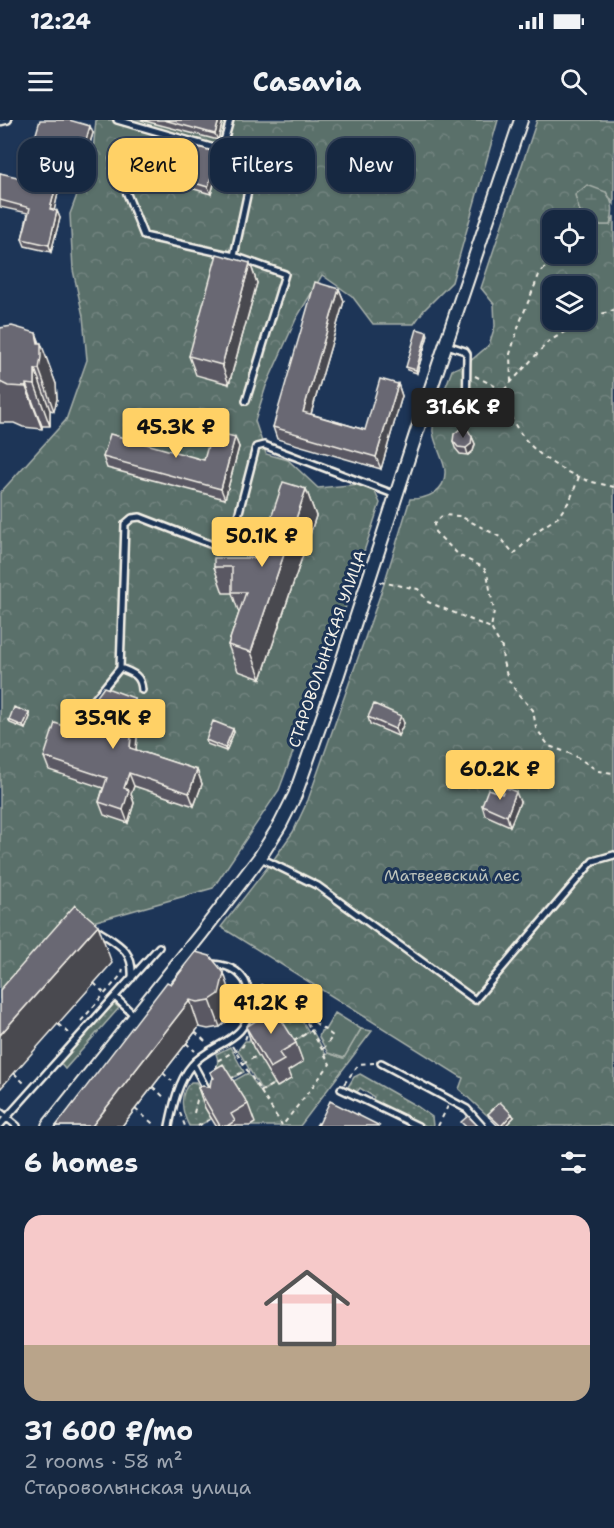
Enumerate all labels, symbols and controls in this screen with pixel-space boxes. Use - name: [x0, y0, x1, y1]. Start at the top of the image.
- text: 12:24: [30, 7, 91, 36]
- text: Casavia: [252, 63, 362, 100]
- icon: menu: [24, 65, 57, 98]
- icon: search: [557, 65, 590, 98]
- chip: Buy: [18, 138, 96, 192]
- chip: Rent: [108, 138, 198, 192]
- chip: Filters: [210, 138, 315, 192]
- chip: New: [327, 138, 414, 192]
- map controls: [542, 210, 596, 330]
- button: locate: [542, 210, 596, 264]
- button: layers: [542, 276, 596, 330]
- pin: 31.6K ₽: [408, 388, 518, 439]
- text: 31.6K ₽: [425, 394, 501, 420]
- pin: 45.3K ₽: [121, 408, 231, 459]
- text: 45.3K ₽: [136, 414, 216, 440]
- pin: 50.1K ₽: [207, 517, 317, 568]
- text: 50.1K ₽: [226, 523, 298, 549]
- street label: СТАРОВОЛЫНСКАЯ УЛИЦА: [283, 548, 371, 750]
- pin: 35.9K ₽: [58, 699, 168, 750]
- text: 35.9K ₽: [74, 705, 152, 731]
- pin: 60.2K ₽: [445, 750, 555, 801]
- text: 60.2K ₽: [460, 756, 540, 782]
- park label: Матвеевский лес: [384, 865, 520, 886]
- pin: 41.2K ₽: [216, 984, 326, 1035]
- text: 41.2K ₽: [234, 990, 308, 1016]
- text: 6 homes: [24, 1145, 138, 1180]
- icon: filters: [557, 1146, 590, 1179]
- icon: home: [253, 1254, 361, 1362]
- text: 31 600 ₽/mo: [24, 1413, 193, 1448]
- text: 2 rooms · 58 m²: [24, 1448, 183, 1474]
- text: Староволынская улица: [24, 1474, 251, 1500]

